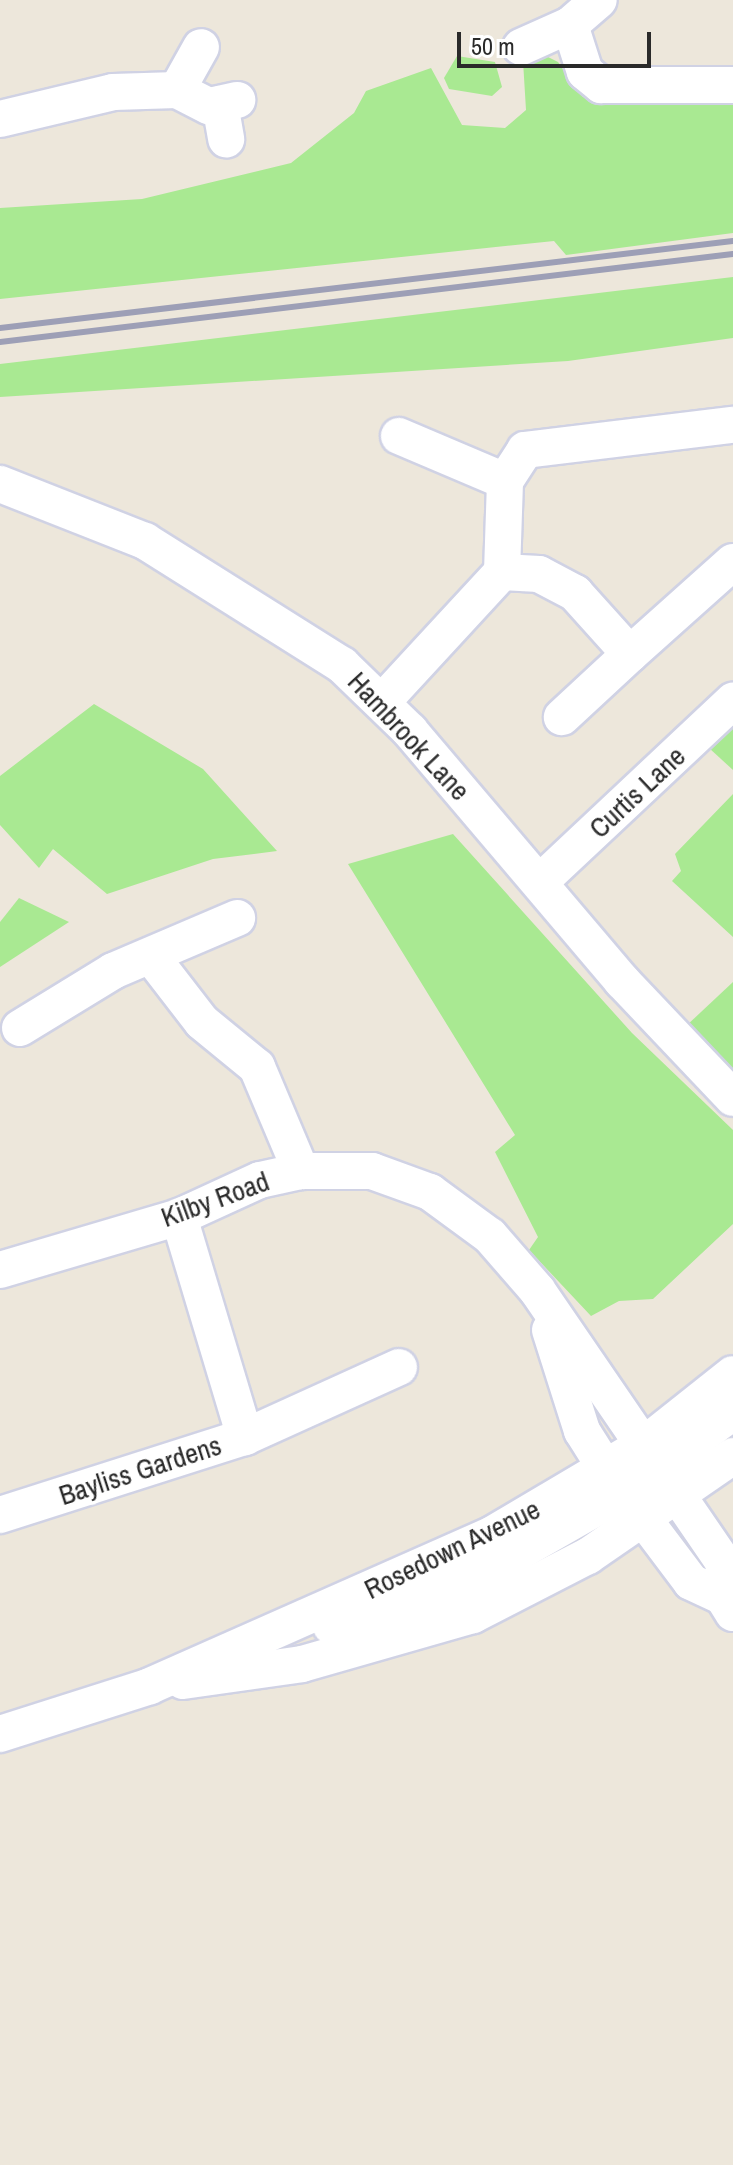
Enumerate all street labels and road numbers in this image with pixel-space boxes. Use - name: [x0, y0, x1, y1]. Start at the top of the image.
- street label: Hambrook Lane: [341, 665, 477, 807]
- street label: Curtis Lane: [582, 739, 692, 845]
- street label: Kilby Road: [156, 1164, 274, 1234]
- street label: Bayliss Gardens: [55, 1428, 225, 1512]
- street label: Rosedown Avenue: [358, 1492, 546, 1606]

